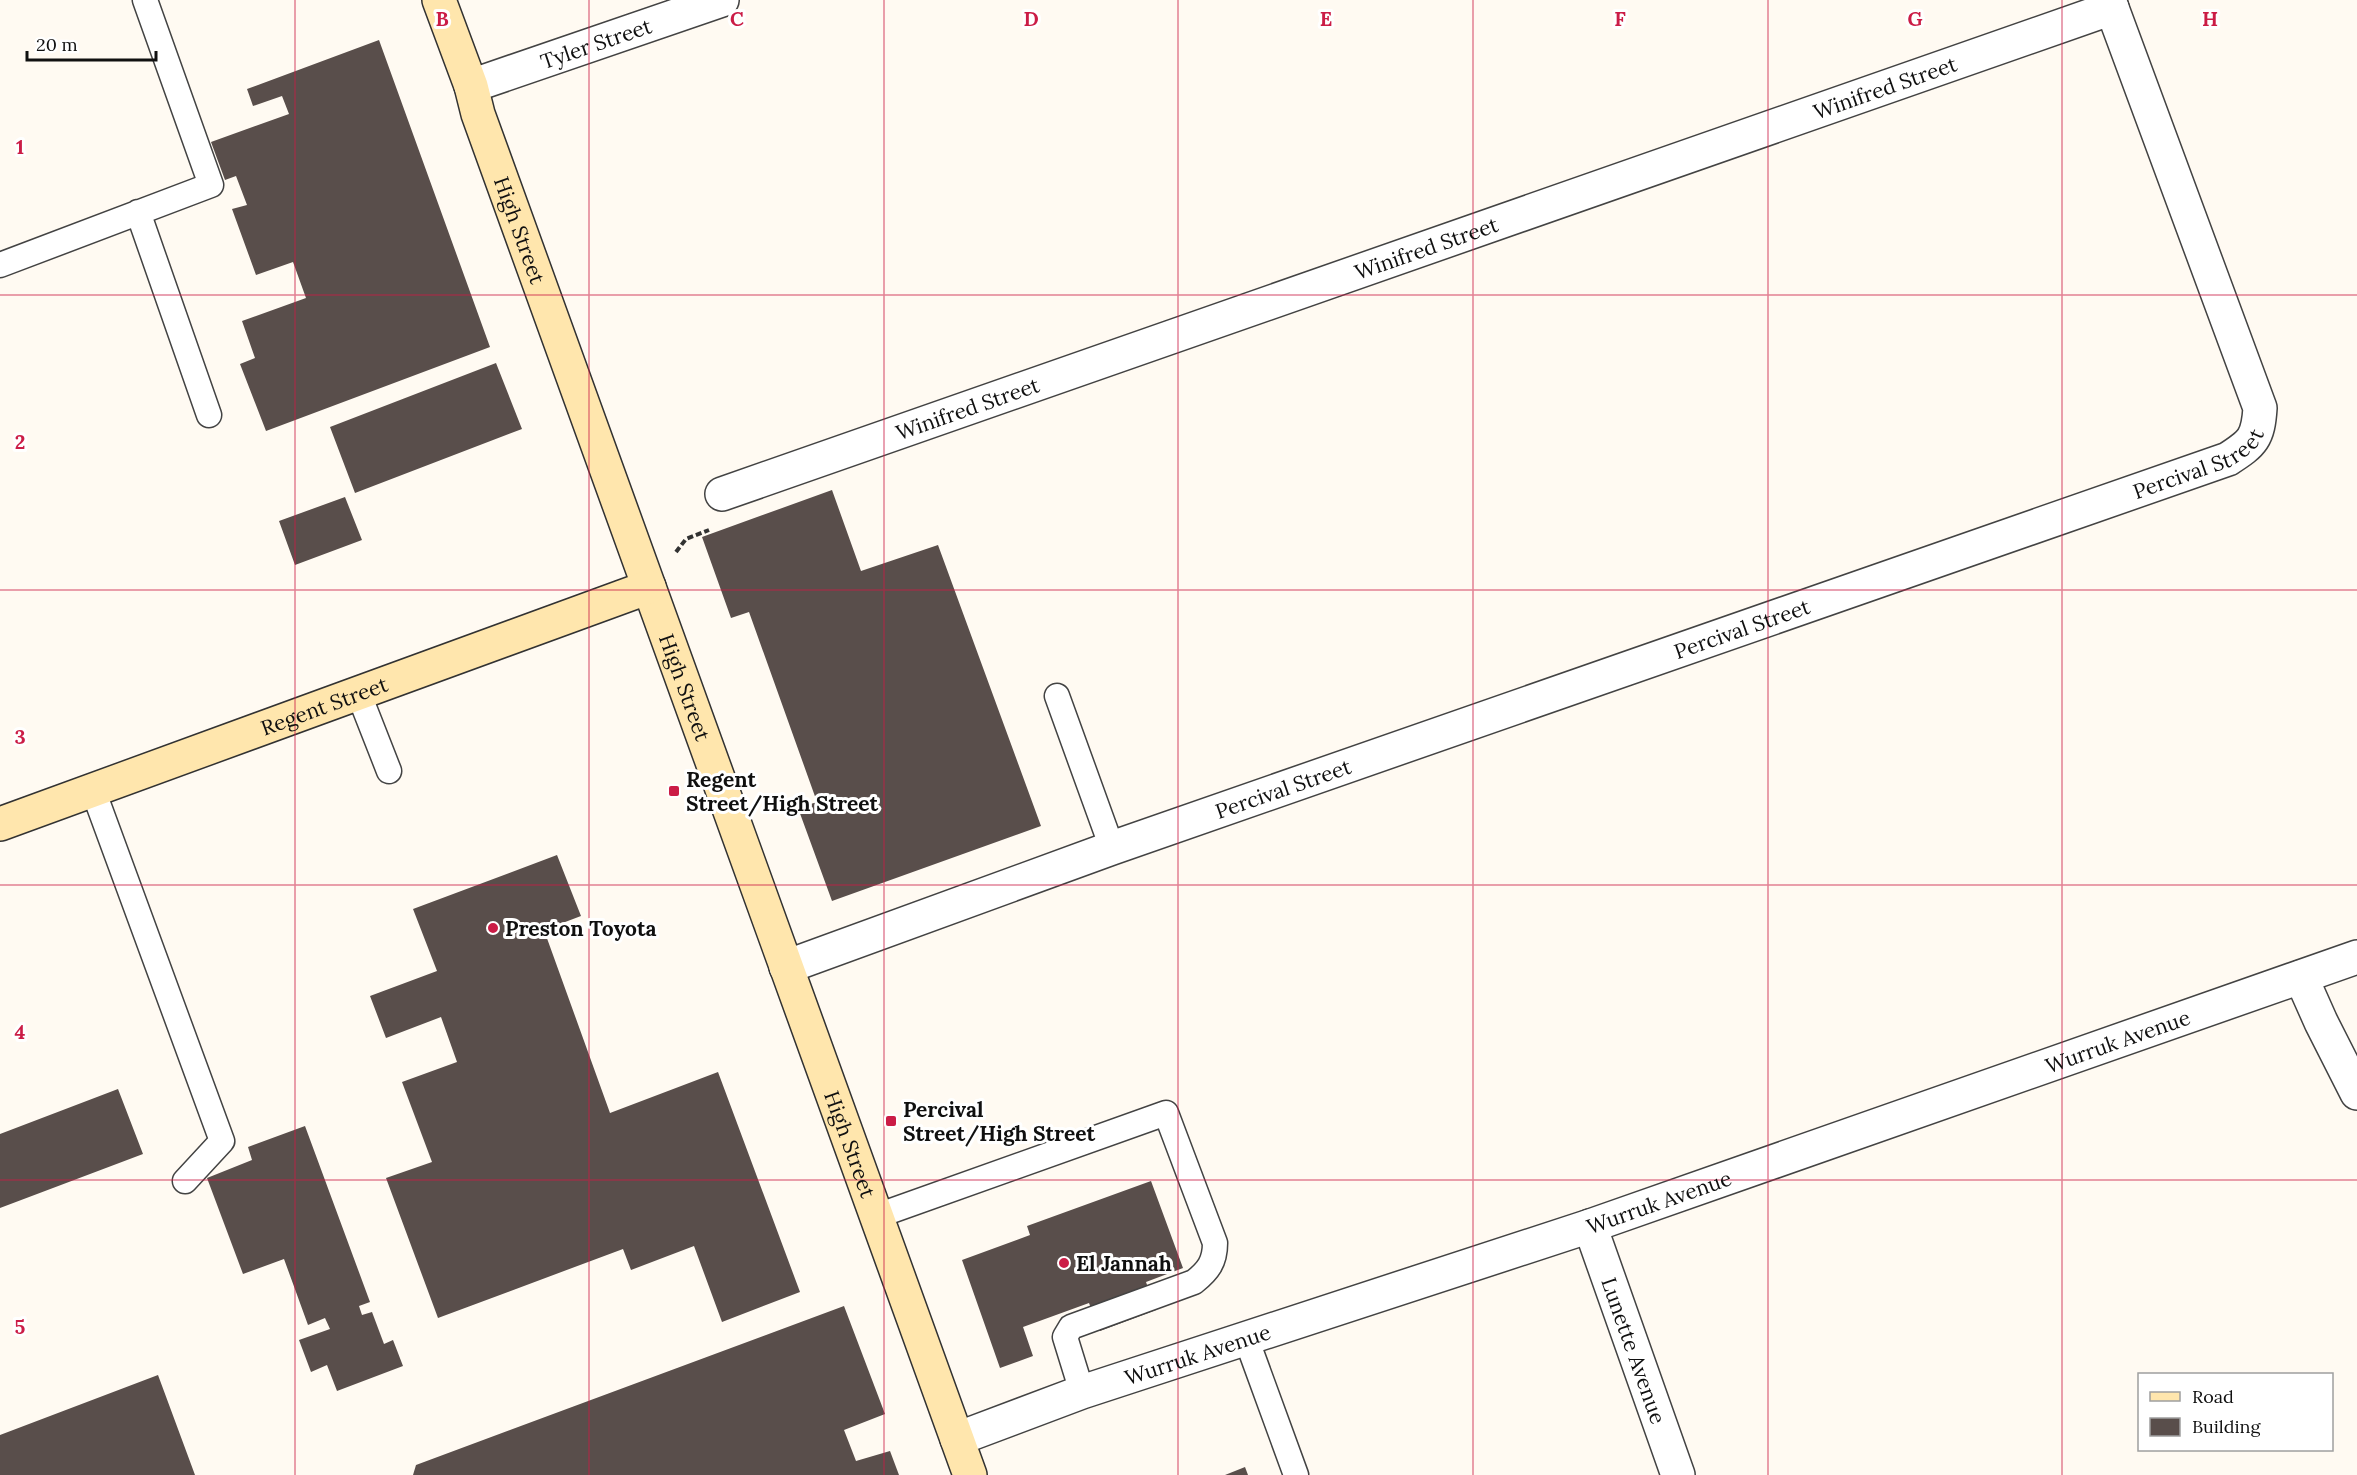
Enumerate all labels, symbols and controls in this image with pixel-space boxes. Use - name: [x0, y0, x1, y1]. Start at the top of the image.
- text: B: [435, 6, 449, 31]
- text: C: [730, 6, 744, 31]
- text: D: [1023, 6, 1039, 31]
- text: E: [1320, 6, 1332, 31]
- text: F: [1614, 6, 1626, 31]
- text: G: [1907, 6, 1923, 31]
- text: H: [2202, 6, 2218, 31]
- street label: Tyler Street: [537, 11, 656, 75]
- scale bar: [27, 24, 156, 62]
- text: 20 m: [36, 33, 78, 56]
- street label: Winifred Street: [1810, 50, 1961, 125]
- text: 1: [16, 134, 24, 159]
- street label: High Street: [488, 173, 552, 288]
- street label: Winifred Street: [1351, 210, 1502, 285]
- street label: Winifred Street: [892, 370, 1044, 446]
- street label: Percival Street: [2129, 424, 2270, 505]
- text: 2: [15, 429, 25, 454]
- street label: Percival Street: [1670, 592, 1814, 665]
- street label: High Street: [653, 630, 717, 745]
- street label: Regent Street: [257, 670, 392, 741]
- text: 3: [14, 724, 26, 749]
- street label: Percival Street: [1211, 752, 1355, 825]
- place label: Regent Street/High Street: [686, 766, 879, 817]
- marker: Regent Street/High Street: [667, 784, 681, 798]
- place label: Preston Toyota: [505, 915, 657, 942]
- marker: Preston Toyota: [486, 921, 500, 935]
- street label: Wurruk Avenue: [2042, 1003, 2194, 1079]
- text: 4: [15, 1019, 26, 1044]
- street label: High Street: [819, 1087, 882, 1202]
- place label: Percival Street/High Street: [903, 1096, 1096, 1147]
- marker: Percival Street/High Street: [884, 1114, 898, 1128]
- street label: Wurruk Avenue: [1583, 1164, 1735, 1240]
- place label: El Jannah: [1076, 1250, 1172, 1277]
- marker: El Jannah: [1057, 1256, 1071, 1270]
- street label: Lunette Avenue: [1596, 1274, 1672, 1427]
- text: 5: [15, 1314, 26, 1339]
- street label: Wurruk Avenue: [1121, 1318, 1274, 1391]
- legend: [2138, 1373, 2333, 1451]
- text: Road: [2192, 1385, 2234, 1408]
- text: Building: [2192, 1415, 2262, 1438]

